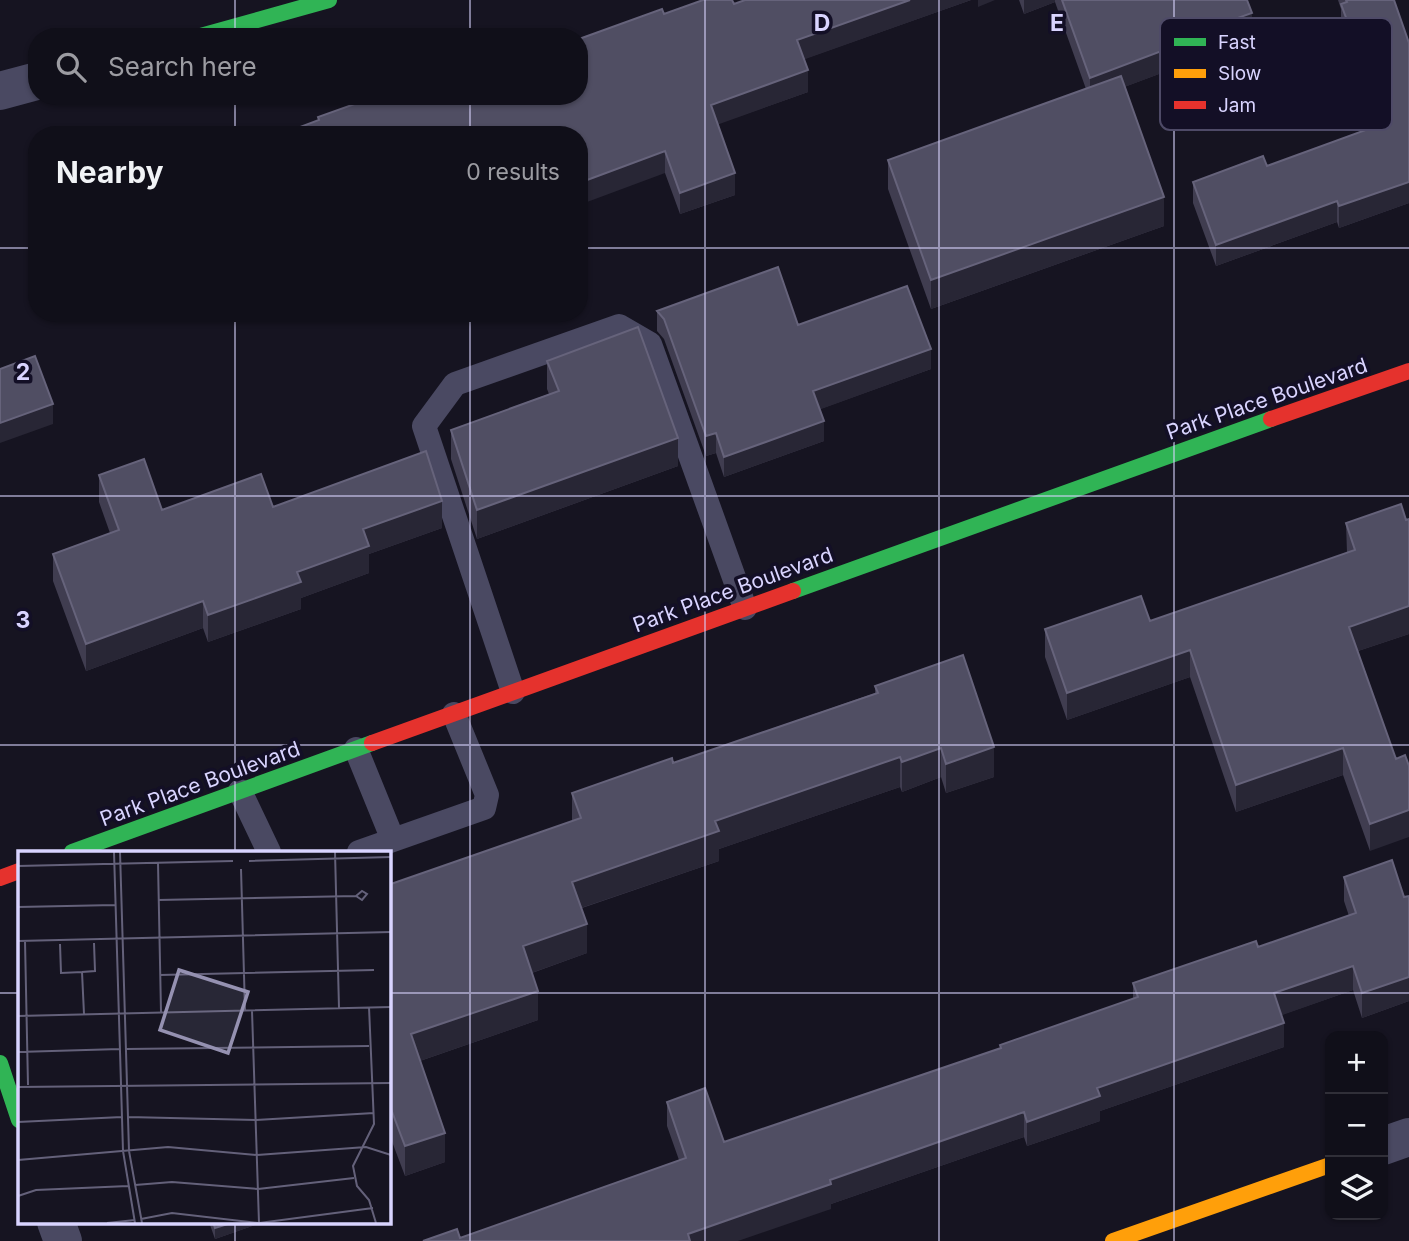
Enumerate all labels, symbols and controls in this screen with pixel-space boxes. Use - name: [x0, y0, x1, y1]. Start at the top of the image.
- text: D: [814, 9, 830, 37]
- text: E: [1050, 9, 1064, 37]
- legend: [1160, 18, 1392, 130]
- search box: [28, 28, 588, 105]
- text: Fast: [1218, 31, 1256, 54]
- icon: search: [52, 48, 90, 86]
- text: Search here: [108, 51, 257, 82]
- text: Slow: [1218, 62, 1261, 85]
- text: Jam: [1218, 94, 1256, 117]
- text: Nearby: [56, 154, 164, 190]
- text: 0 results: [466, 158, 560, 186]
- street label: Park Place Boulevard: [1163, 352, 1371, 445]
- text: 2: [16, 358, 30, 386]
- street label: Park Place Boulevard: [629, 542, 836, 637]
- text: 3: [16, 606, 30, 634]
- street label: Park Place Boulevard: [96, 736, 303, 831]
- inset map: [18, 851, 390, 1224]
- map controls: [1325, 1031, 1388, 1220]
- button: +: [1325, 1031, 1388, 1094]
- button: −: [1325, 1094, 1388, 1157]
- button: layers: [1325, 1157, 1388, 1220]

